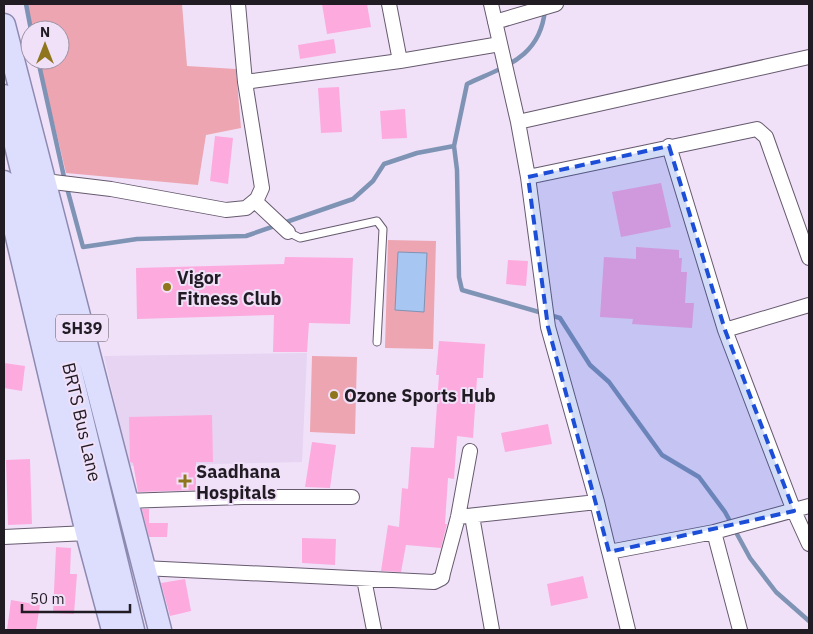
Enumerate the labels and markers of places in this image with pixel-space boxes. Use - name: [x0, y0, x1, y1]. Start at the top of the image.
- place label: Vigor Fitness Club: [177, 266, 282, 310]
- marker: Vigor Fitness Club: [161, 281, 173, 293]
- place label: Ozone Sports Hub: [344, 384, 496, 407]
- marker: Ozone Sports Hub: [328, 389, 340, 401]
- place label: Saadhana Hospitals: [196, 460, 281, 504]
- marker: Saadhana Hospitals: [178, 474, 192, 488]

